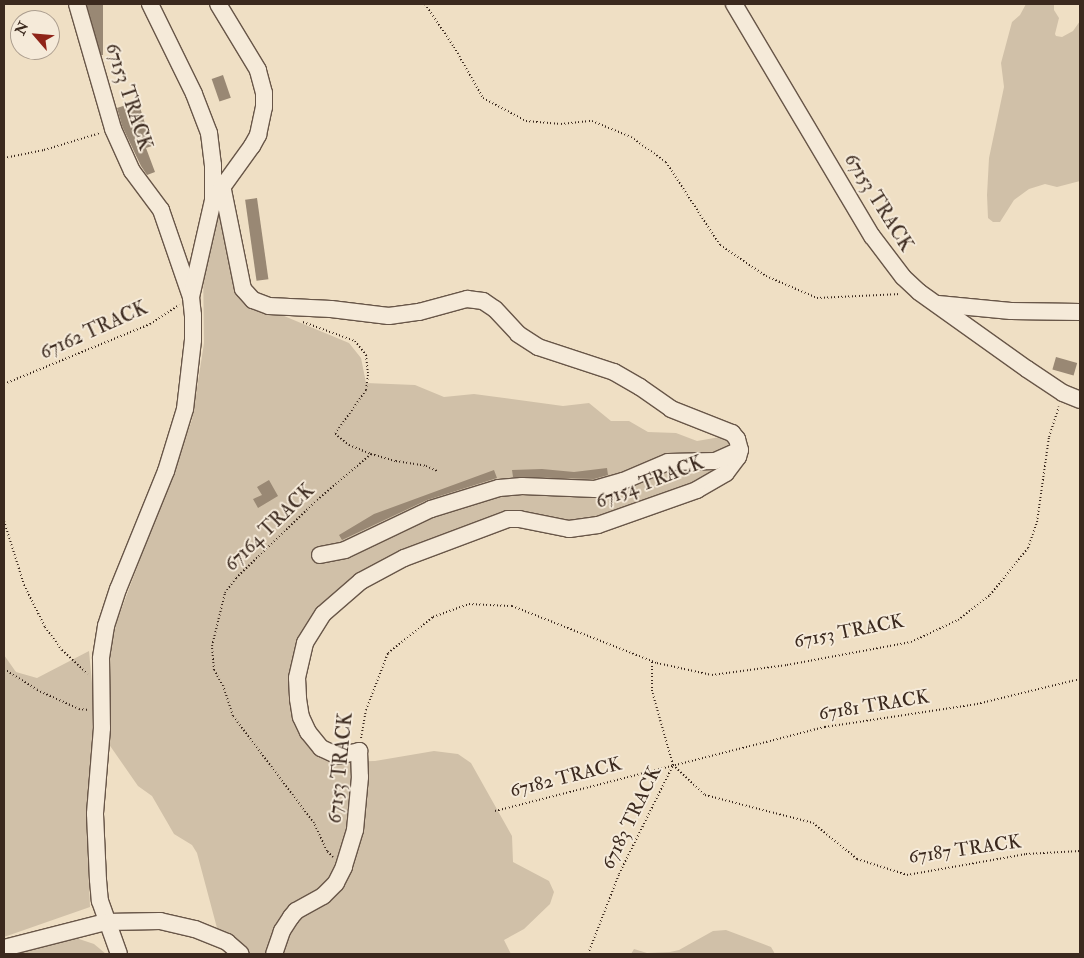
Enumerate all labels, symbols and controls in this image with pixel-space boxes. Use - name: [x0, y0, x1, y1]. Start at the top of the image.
- north arrow: [10, 10, 60, 60]
- text: N: [12, 19, 32, 38]
- street label: 67153 TRACK: [100, 41, 156, 153]
- street label: 67153 TRACK: [839, 150, 917, 256]
- street label: 67162 TRACK: [37, 297, 151, 365]
- street label: 67154 TRACK: [593, 452, 707, 514]
- street label: 67164 TRACK: [221, 480, 319, 576]
- street label: 67153 TRACK: [792, 610, 906, 654]
- street label: 67181 TRACK: [817, 686, 931, 726]
- street label: 67153 TRACK: [324, 711, 358, 825]
- street label: 67182 TRACK: [508, 753, 624, 803]
- street label: 67183 TRACK: [597, 763, 667, 873]
- street label: 67187 TRACK: [907, 831, 1023, 869]

